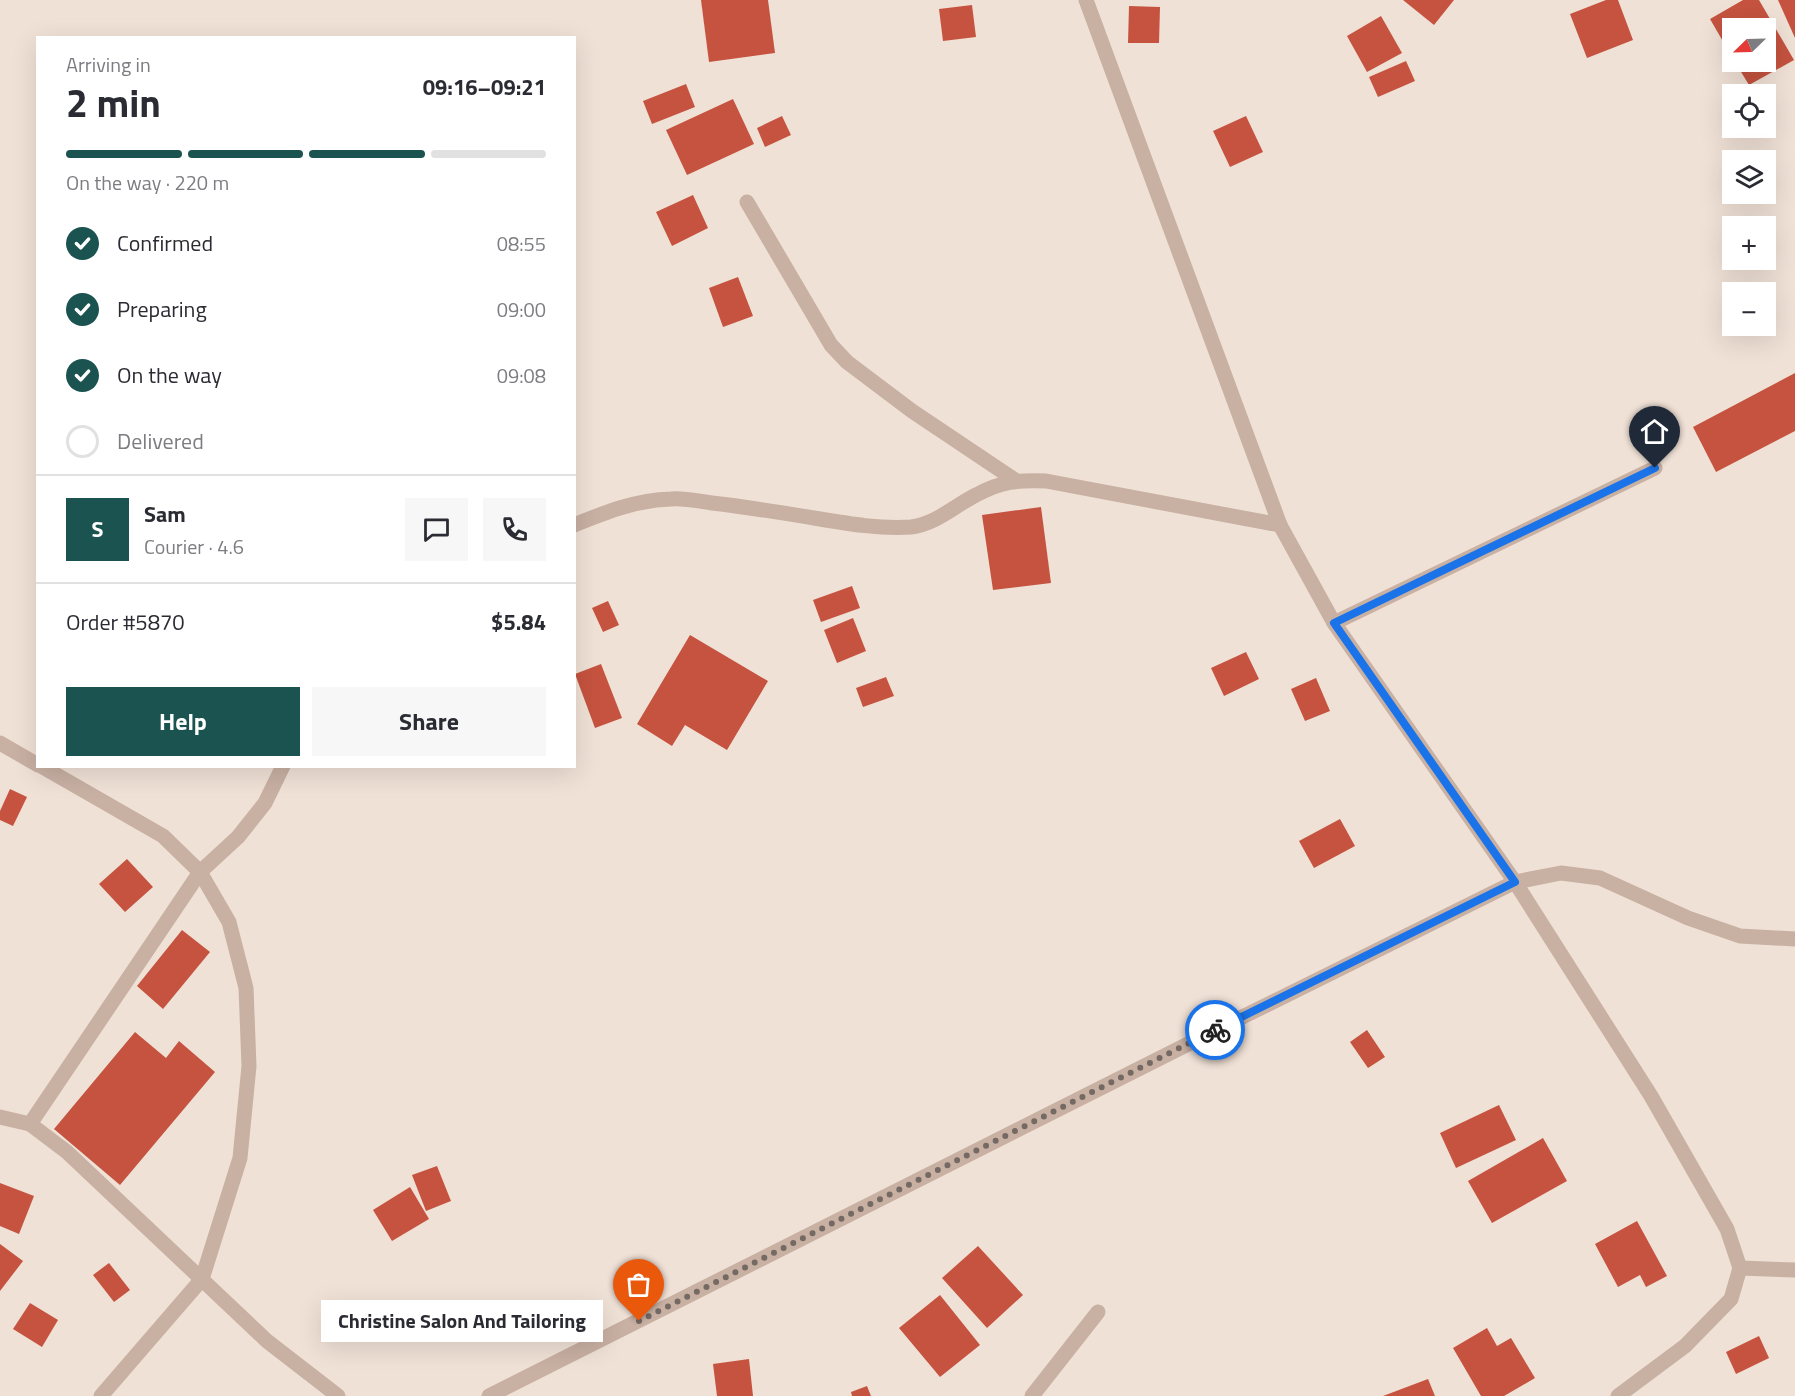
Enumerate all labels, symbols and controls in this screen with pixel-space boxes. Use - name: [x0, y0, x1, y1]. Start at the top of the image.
- north arrow: [1722, 18, 1776, 72]
- map controls: [1722, 18, 1776, 336]
- text: Arriving in: [66, 49, 151, 80]
- text: 09:16–09:21: [423, 70, 546, 104]
- text: 2 min: [66, 73, 161, 132]
- button: locate: [1722, 84, 1776, 138]
- button: layers: [1722, 150, 1776, 204]
- text: On the way · 220 m: [66, 167, 229, 198]
- button: +: [1722, 216, 1776, 270]
- text: Confirmed: [117, 226, 213, 260]
- icon: check: [66, 227, 99, 260]
- text: 08:55: [497, 228, 546, 259]
- button: −: [1722, 282, 1776, 336]
- text: Preparing: [117, 292, 207, 326]
- icon: check: [66, 293, 99, 326]
- text: 09:00: [497, 294, 546, 325]
- text: On the way: [117, 358, 222, 392]
- icon: check: [66, 359, 99, 392]
- text: 09:08: [497, 360, 546, 391]
- pin: [1629, 406, 1680, 468]
- icon: home: [1638, 415, 1671, 448]
- text: Delivered: [117, 424, 204, 458]
- text: Sam: [144, 497, 186, 531]
- button: chat: [405, 498, 468, 561]
- button: phone: [483, 498, 546, 561]
- text: S: [92, 512, 103, 546]
- text: Courier · 4.6: [144, 531, 244, 562]
- text: Order #5870: [66, 605, 185, 639]
- text: $5.84: [491, 605, 546, 639]
- button: Help: [66, 687, 300, 756]
- button: Share: [312, 687, 546, 756]
- courier: [1185, 1000, 1245, 1060]
- icon: bike: [1199, 1014, 1232, 1047]
- pin: [613, 1259, 664, 1321]
- icon: bag: [622, 1268, 655, 1301]
- callout: Christine Salon And Tailoring: [321, 1300, 603, 1342]
- text: Christine Salon And Tailoring: [338, 1305, 586, 1336]

